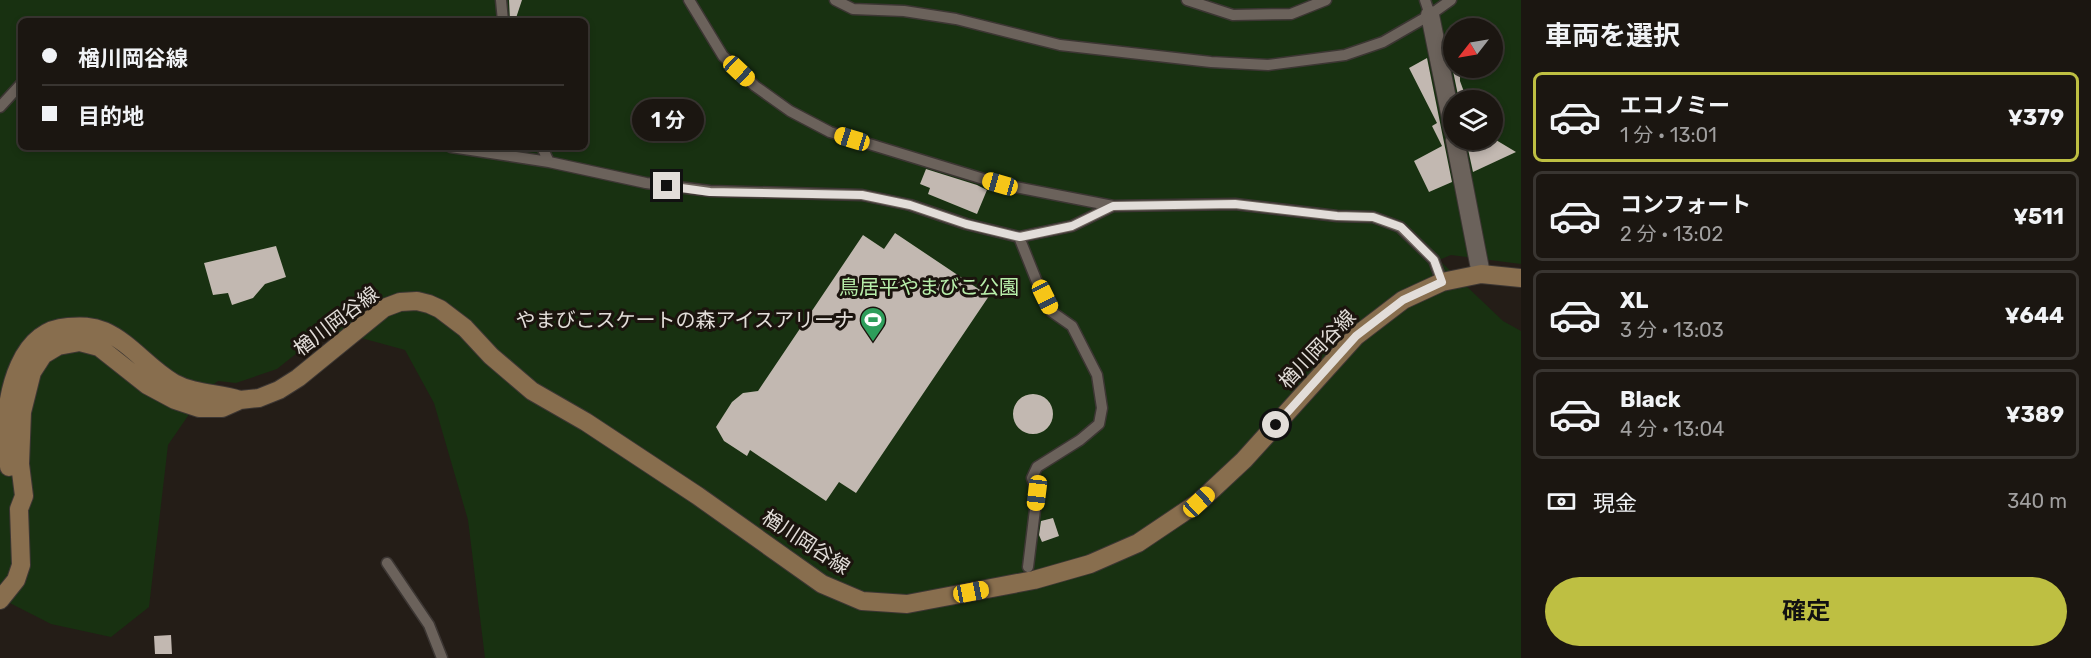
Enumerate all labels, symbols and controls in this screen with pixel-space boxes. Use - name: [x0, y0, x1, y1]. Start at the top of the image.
- north arrow: [1443, 18, 1503, 78]
- map controls: [1443, 18, 1503, 150]
- text: 車両を選択: [1545, 20, 1680, 52]
- text: 楢川岡谷線: [78, 45, 188, 72]
- car: [720, 52, 758, 90]
- button: layers: [1443, 90, 1503, 150]
- icon: car: [1548, 90, 1602, 144]
- text: エコノミー: [1620, 92, 1730, 119]
- callout: 1 分: [631, 99, 703, 141]
- text: 目的地: [78, 103, 144, 130]
- text: ¥379: [2008, 104, 2064, 131]
- text: 1 分: [651, 108, 685, 132]
- text: 1 分 · 13:01: [1620, 123, 1717, 147]
- car: [832, 125, 872, 153]
- car: [980, 170, 1020, 198]
- route end: [653, 172, 680, 199]
- icon: car: [1548, 189, 1602, 243]
- text: コンフォート: [1620, 191, 1751, 218]
- text: ¥511: [2013, 203, 2064, 230]
- text: 2 分 · 13:02: [1620, 222, 1723, 246]
- park label: 鳥居平やまびこ公園: [839, 275, 1019, 299]
- car: [1029, 277, 1061, 317]
- street label: 楢川岡谷線: [289, 281, 383, 361]
- text: XL: [1620, 287, 1648, 314]
- icon: car: [1548, 288, 1602, 342]
- text: ¥644: [2004, 302, 2064, 329]
- sports icon: やまびこスケートの森アイスアリーナ: [858, 305, 888, 343]
- street label: 楢川岡谷線: [1274, 305, 1360, 393]
- place label: やまびこスケートの森アイスアリーナ: [516, 308, 854, 332]
- text: 3 分 · 13:03: [1620, 318, 1724, 342]
- text: Black: [1620, 386, 1681, 413]
- icon: car: [1548, 387, 1602, 441]
- text: ¥389: [2005, 401, 2064, 428]
- route start: [1262, 411, 1289, 438]
- text: 4 分 · 13:04: [1620, 417, 1725, 441]
- car: [1026, 474, 1048, 512]
- car: [1180, 483, 1218, 521]
- icon: cash: [1545, 485, 1578, 518]
- text: 340 m: [2007, 489, 2067, 513]
- text: 現金: [1593, 490, 1637, 517]
- street label: 楢川岡谷線: [758, 505, 854, 579]
- button: 確定: [1545, 577, 2067, 646]
- car: [952, 580, 990, 604]

